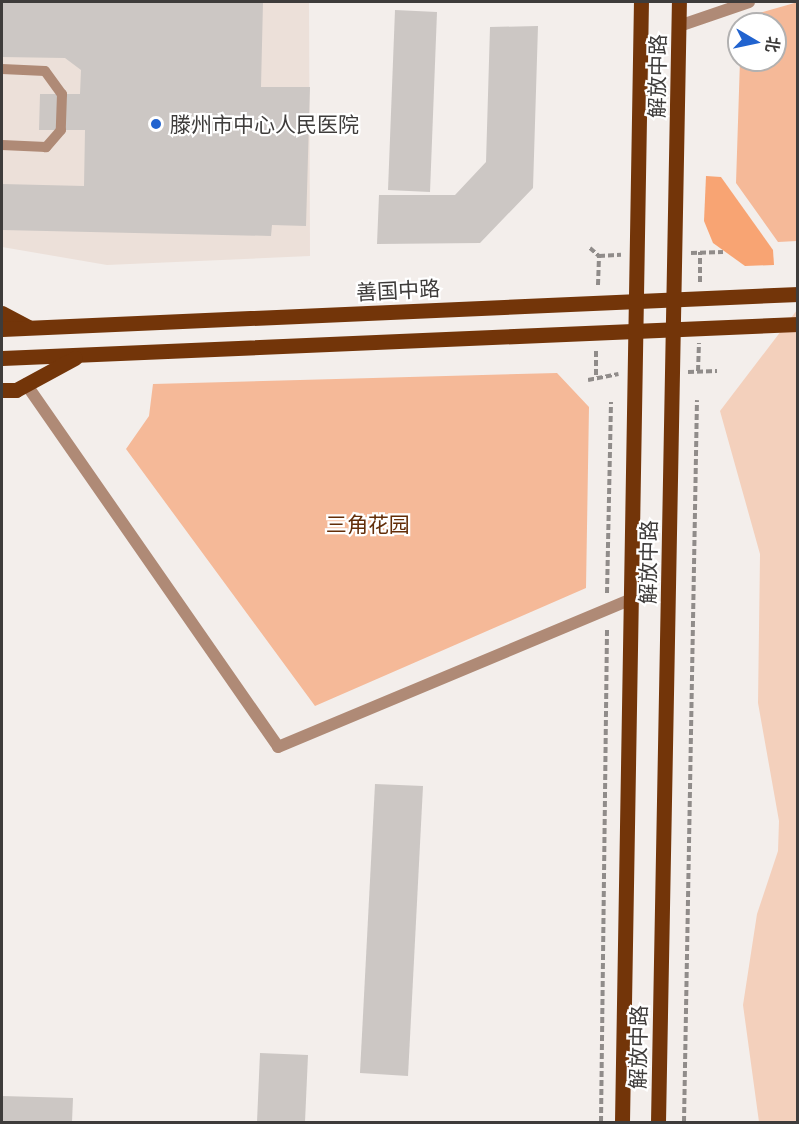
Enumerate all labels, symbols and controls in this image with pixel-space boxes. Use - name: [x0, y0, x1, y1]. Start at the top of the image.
- north arrow: [727, 12, 787, 72]
- street label: 解放中路: [644, 34, 670, 118]
- text: 北: [761, 35, 785, 54]
- place label: 滕州市中心人民医院: [170, 111, 359, 137]
- marker: 滕州市中心人民医院: [147, 115, 165, 133]
- street label: 善国中路: [355, 275, 441, 305]
- park label: 三角花园: [326, 511, 410, 537]
- street label: 解放中路: [635, 520, 661, 604]
- street label: 解放中路: [625, 1005, 651, 1089]

